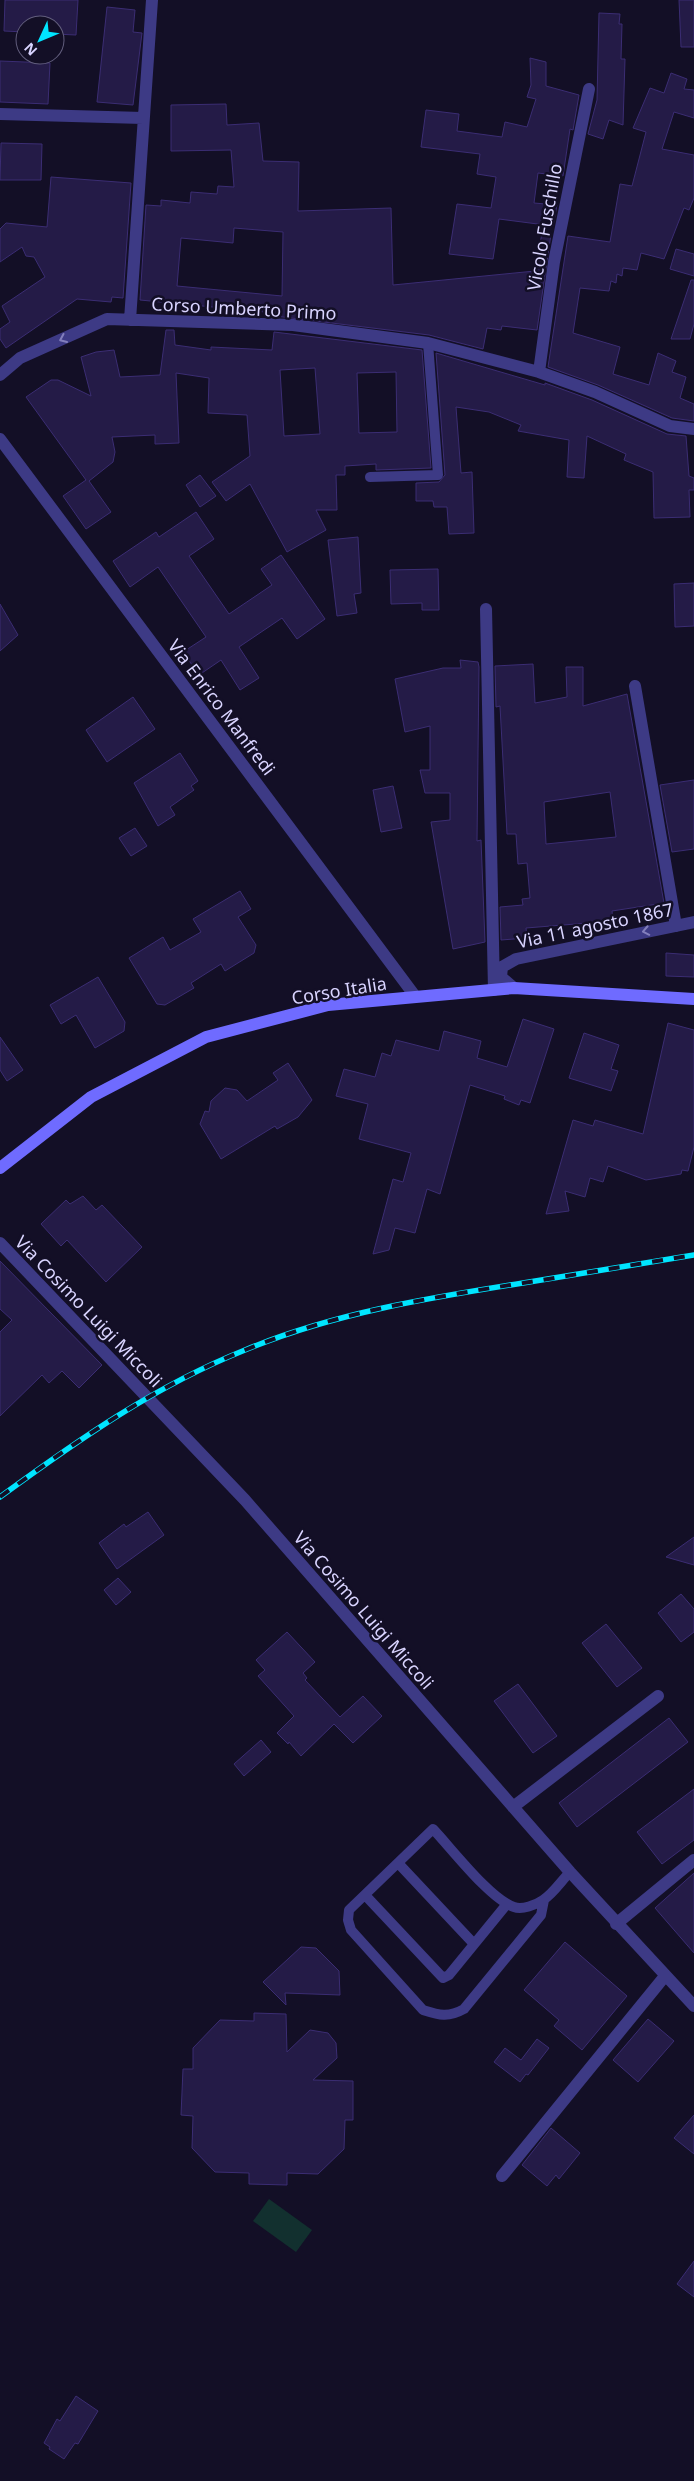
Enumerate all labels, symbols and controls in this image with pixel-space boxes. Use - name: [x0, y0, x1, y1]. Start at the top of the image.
- north arrow: [15, 15, 65, 65]
- text: N: [19, 39, 41, 60]
- street label: Vicolo Fuschillo: [521, 161, 567, 293]
- street label: Corso Umberto Primo: [151, 291, 337, 325]
- one-way arrow: [59, 333, 68, 343]
- street label: Via Enrico Manfredi: [163, 634, 281, 780]
- street label: Via 11 agosto 1867: [515, 897, 675, 953]
- one-way arrow: [642, 926, 651, 936]
- street label: Corso Italia: [290, 971, 388, 1009]
- street label: Via Cosimo Luigi Miccoli: [10, 1230, 168, 1392]
- street label: Via Cosimo Luigi Miccoli: [289, 1526, 439, 1694]

